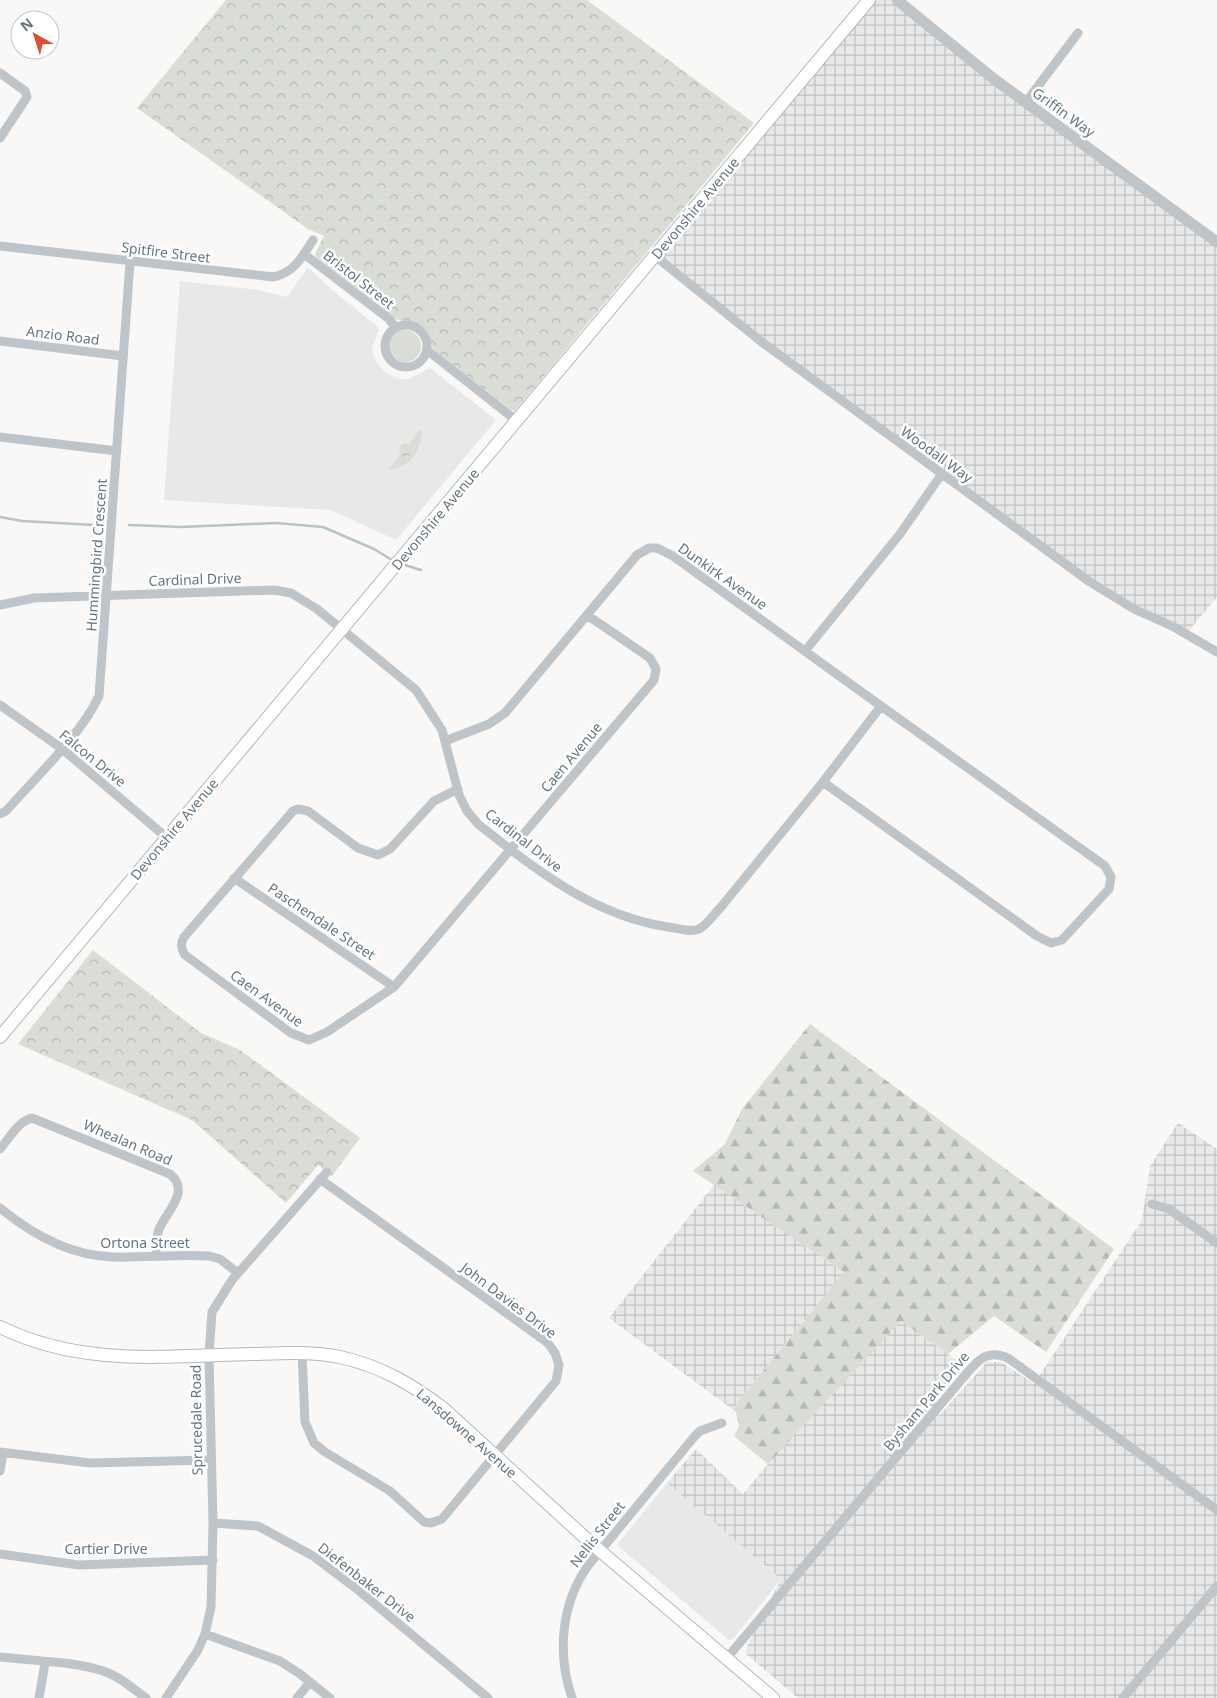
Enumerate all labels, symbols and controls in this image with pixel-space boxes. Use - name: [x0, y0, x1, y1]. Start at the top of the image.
- north arrow: [10, 10, 60, 60]
- text: N: [16, 14, 37, 35]
- street label: Griffin Way: [1029, 83, 1100, 142]
- street label: Devonshire Avenue: [647, 153, 743, 263]
- street label: Spitfire Street: [120, 237, 212, 267]
- street label: Bristol Street: [320, 245, 398, 313]
- street label: Anzio Road: [25, 321, 101, 349]
- street label: Woodall Way: [897, 421, 978, 487]
- street label: Devonshire Avenue: [387, 464, 483, 574]
- street label: Hummingbird Crescent: [81, 478, 111, 632]
- street label: Dunkirk Avenue: [675, 538, 771, 614]
- street label: Cardinal Drive: [148, 568, 242, 590]
- street label: Caen Avenue: [536, 718, 606, 796]
- street label: Falcon Drive: [56, 725, 130, 791]
- street label: Devonshire Avenue: [126, 774, 222, 884]
- street label: Cardinal Drive: [482, 804, 566, 876]
- street label: Paschendale Street: [265, 878, 379, 964]
- street label: Caen Avenue: [227, 965, 307, 1031]
- street label: Whealan Road: [81, 1115, 175, 1169]
- street label: Ortona Street: [100, 1233, 190, 1252]
- street label: John Davies Drive: [456, 1257, 561, 1342]
- street label: Bysham Park Drive: [879, 1347, 973, 1455]
- street label: Sprucedale Road: [186, 1365, 206, 1475]
- street label: Lansdowne Avenue: [413, 1384, 521, 1482]
- street label: Nellis Street: [565, 1497, 629, 1571]
- street label: Diefenbaker Drive: [314, 1538, 420, 1626]
- street label: Cartier Drive: [64, 1539, 148, 1558]

